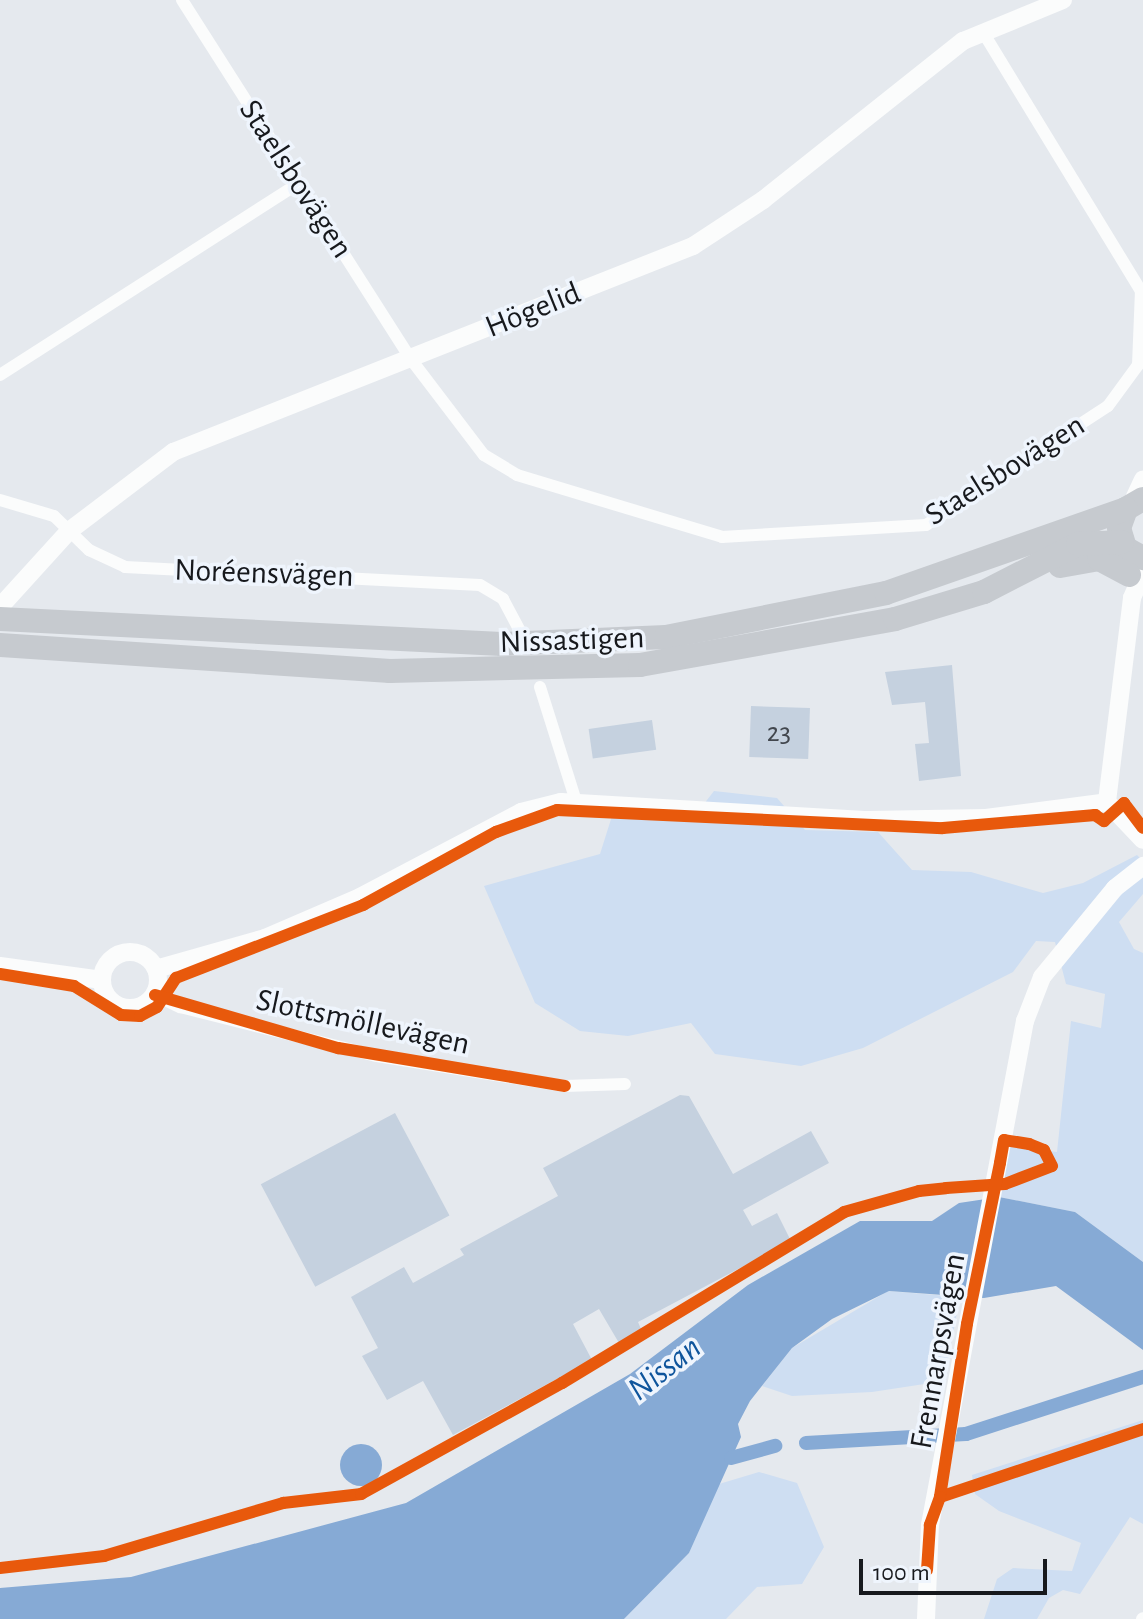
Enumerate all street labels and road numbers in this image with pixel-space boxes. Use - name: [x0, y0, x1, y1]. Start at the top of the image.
- street label: Staelsbovägen: [231, 93, 361, 265]
- street label: Högelid: [480, 274, 586, 346]
- street label: Staelsbovägen: [918, 406, 1092, 534]
- street label: Noréensvägen: [174, 551, 354, 595]
- street label: Nissastigen: [499, 618, 645, 662]
- street label: Slottsmöllevägen: [253, 981, 473, 1063]
- street label: Frennarpsvägen: [902, 1250, 974, 1452]

